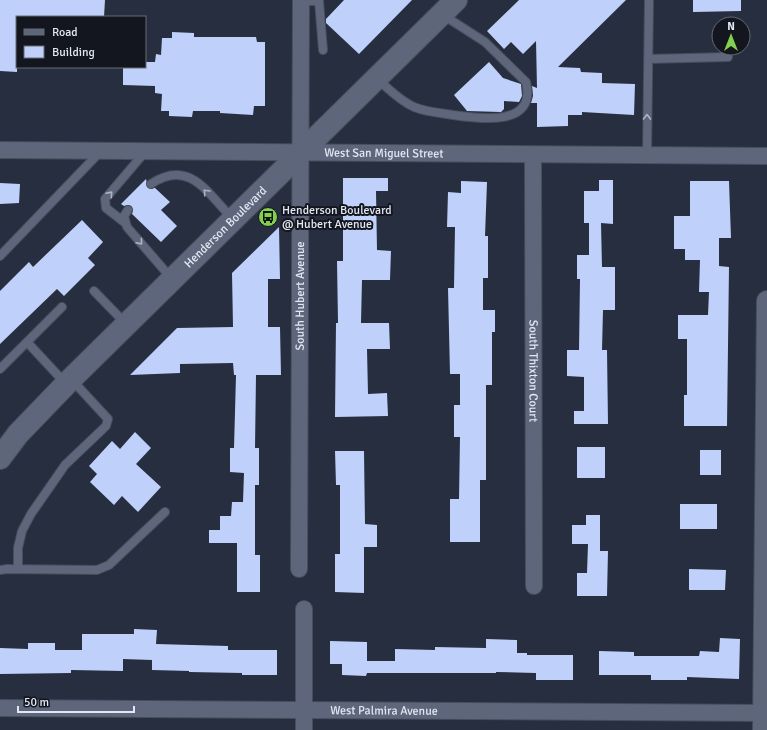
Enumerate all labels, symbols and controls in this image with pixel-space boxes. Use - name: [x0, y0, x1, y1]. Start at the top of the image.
- legend: [16, 16, 146, 68]
- north arrow: [711, 16, 751, 56]
- text: N: [727, 20, 735, 33]
- text: Road: [52, 25, 78, 40]
- text: Building: [52, 45, 95, 60]
- one-way arrow: [643, 114, 651, 120]
- street label: West San Miguel Street: [324, 145, 444, 161]
- street label: Henderson Boulevard: [181, 183, 270, 271]
- one-way arrow: [204, 189, 211, 197]
- one-way arrow: [105, 191, 112, 199]
- place label: Henderson Boulevard @ Hubert Avenue: [282, 203, 392, 232]
- bus stop icon: Henderson Boulevard @ Hubert Avenue: [257, 206, 279, 228]
- one-way arrow: [136, 237, 143, 245]
- street label: South Hubert Avenue: [292, 241, 308, 351]
- street label: South Thixton Court: [526, 320, 541, 422]
- scale bar: [18, 688, 134, 714]
- text: 50 m: [24, 695, 49, 710]
- street label: West Palmira Avenue: [330, 703, 438, 718]

